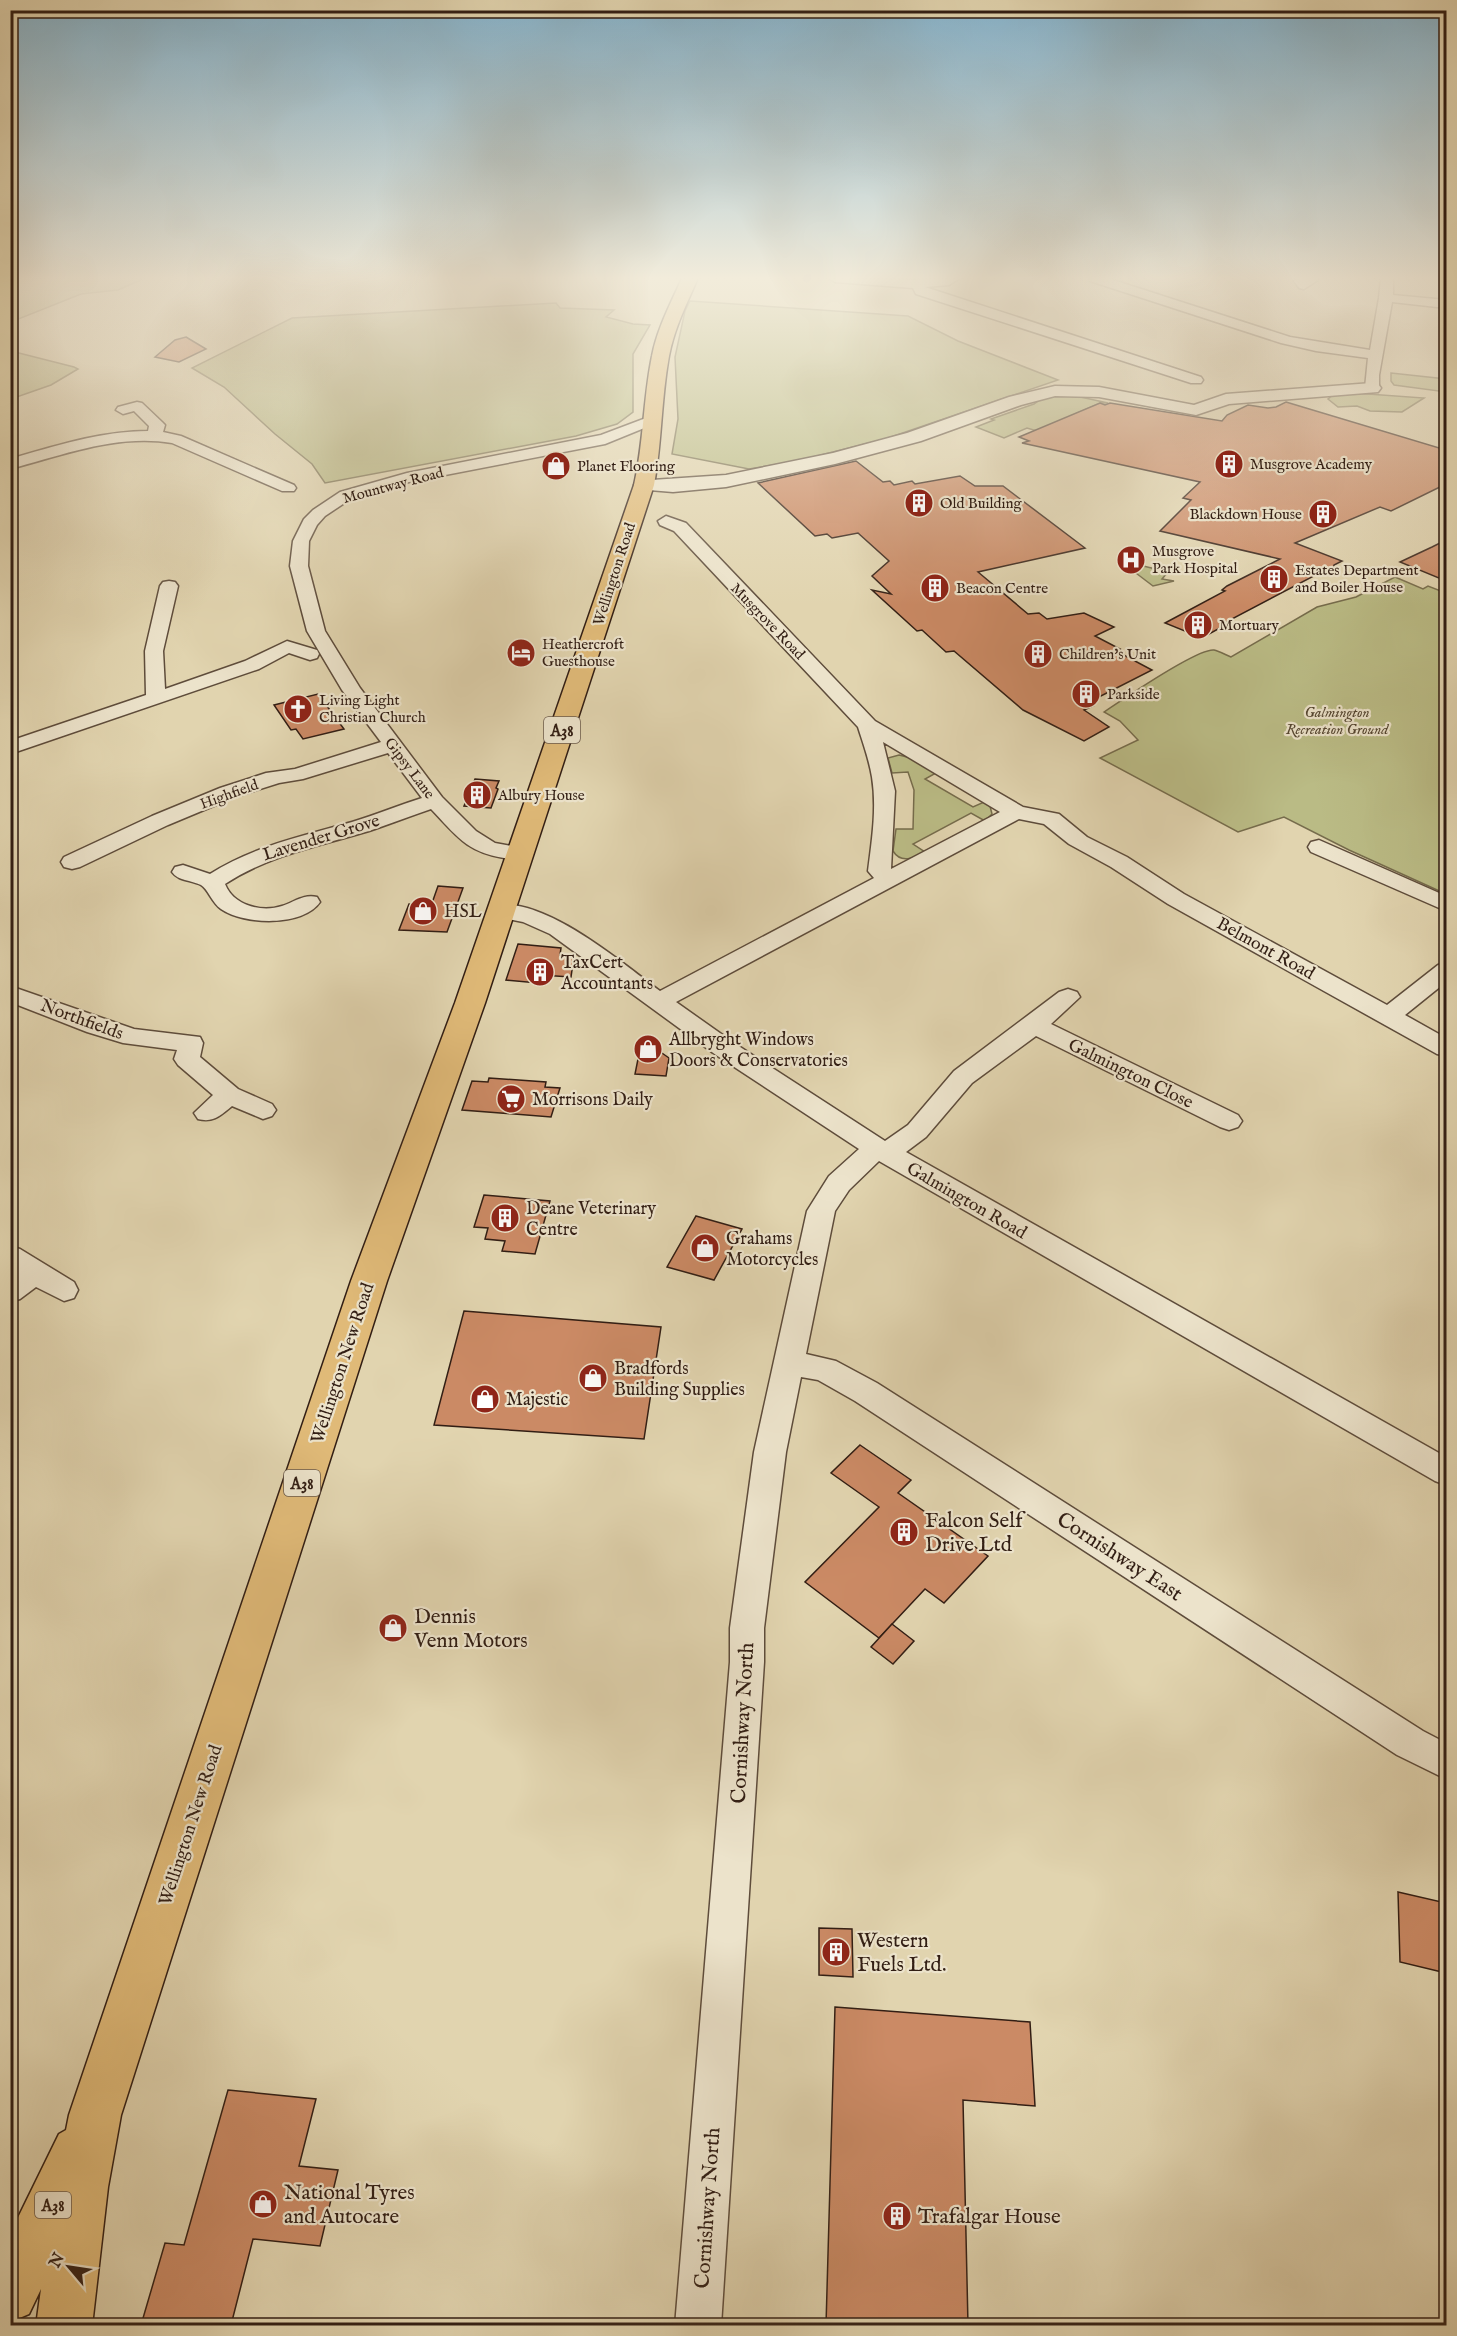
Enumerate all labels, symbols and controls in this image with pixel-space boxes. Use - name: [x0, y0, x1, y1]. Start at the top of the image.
- building icon: Musgrove Academy: [1213, 448, 1245, 480]
- shop icon: Planet Flooring: [540, 450, 572, 482]
- place label: Musgrove Academy: [1250, 455, 1373, 474]
- place label: Planet Flooring: [577, 457, 676, 476]
- street label: Mountway Road: [341, 463, 447, 508]
- building icon: Old Building: [903, 487, 935, 519]
- place label: Old Building: [940, 494, 1023, 513]
- building icon: Blackdown House: [1307, 498, 1339, 530]
- place label: Blackdown House: [1189, 505, 1302, 524]
- street label: Wellington Road: [589, 519, 640, 628]
- place label: Musgrove Park Hospital: [1152, 542, 1238, 578]
- hospital icon: Musgrove Park Hospital: [1115, 544, 1147, 576]
- place label: Estates Department and Boiler House: [1295, 561, 1419, 597]
- building icon: Estates Department and Boiler House: [1258, 563, 1290, 595]
- building icon: Beacon Centre: [919, 572, 951, 604]
- street label: Musgrove Road: [726, 579, 810, 664]
- place label: Beacon Centre: [956, 579, 1048, 598]
- building icon: Mortuary: [1182, 609, 1214, 641]
- place label: Mortuary: [1219, 616, 1279, 635]
- place label: Heathercroft Guesthouse: [542, 635, 624, 671]
- hotel icon: Heathercroft Guesthouse: [505, 637, 537, 669]
- building icon: Children's Unit: [1022, 638, 1054, 670]
- place label: Children's Unit: [1059, 645, 1156, 664]
- building icon: Parkside: [1070, 678, 1102, 710]
- place label: Parkside: [1107, 685, 1160, 704]
- place label: Living Light Christian Church: [319, 691, 426, 727]
- church icon: Living Light Christian Church: [282, 693, 314, 725]
- park label: Galmington Recreation Ground: [1286, 703, 1389, 739]
- road number: A38: [544, 717, 580, 743]
- street label: Gipsy Lane: [380, 734, 439, 803]
- street label: Highfield: [197, 775, 262, 814]
- building icon: Albury House: [461, 779, 493, 811]
- place label: Albury House: [497, 786, 585, 805]
- street label: Lavender Grove: [260, 810, 383, 867]
- shop icon: HSL: [407, 895, 439, 927]
- place label: HSL: [444, 901, 482, 924]
- street label: Belmont Road: [1212, 913, 1319, 986]
- place label: TaxCert Accountants: [560, 952, 653, 996]
- building icon: TaxCert Accountants: [524, 956, 556, 988]
- street label: Northfields: [37, 995, 126, 1046]
- place label: Allbryght Windows Doors & Conservatories: [668, 1029, 848, 1073]
- shop icon: Allbryght Windows Doors & Conservatories: [632, 1033, 664, 1065]
- street label: Galmington Close: [1064, 1034, 1197, 1115]
- supermarket icon: Morrisons Daily: [495, 1083, 527, 1115]
- place label: Morrisons Daily: [532, 1089, 653, 1112]
- street label: Galmington Road: [902, 1158, 1031, 1245]
- place label: Deane Veterinary Centre: [526, 1198, 656, 1242]
- building icon: Deane Veterinary Centre: [489, 1202, 521, 1234]
- place label: Grahams Motorcycles: [726, 1228, 818, 1272]
- shop icon: Grahams Motorcycles: [689, 1232, 721, 1264]
- street label: Wellington New Road: [307, 1280, 380, 1447]
- place label: Bradfords Building Supplies: [614, 1358, 745, 1402]
- shop icon: Bradfords Building Supplies: [577, 1362, 609, 1394]
- shop icon: Majestic: [469, 1383, 501, 1415]
- place label: Majestic: [506, 1389, 568, 1412]
- road number: A38: [284, 1470, 320, 1496]
- street label: Cornishway East: [1051, 1507, 1187, 1608]
- place label: Falcon Self Drive Ltd: [925, 1508, 1026, 1559]
- building icon: Falcon Self Drive Ltd: [888, 1516, 920, 1548]
- place label: Dennis Venn Motors: [413, 1604, 528, 1655]
- shop icon: Dennis Venn Motors: [377, 1612, 409, 1644]
- street label: Cornishway North: [726, 1642, 761, 1804]
- street label: Wellington New Road: [155, 1742, 228, 1909]
- place label: Western Fuels Ltd.: [857, 1928, 947, 1979]
- building icon: Western Fuels Ltd.: [820, 1936, 852, 1968]
- street label: Cornishway North: [689, 2127, 728, 2290]
- place label: National Tyres and Autocare: [284, 2180, 415, 2231]
- shop icon: National Tyres and Autocare: [247, 2188, 279, 2220]
- road number: A38: [35, 2192, 71, 2218]
- building icon: Trafalgar House: [881, 2200, 913, 2232]
- place label: Trafalgar House: [918, 2204, 1061, 2231]
- north arrow: [39, 2237, 99, 2297]
- text: N: [45, 2250, 70, 2272]

